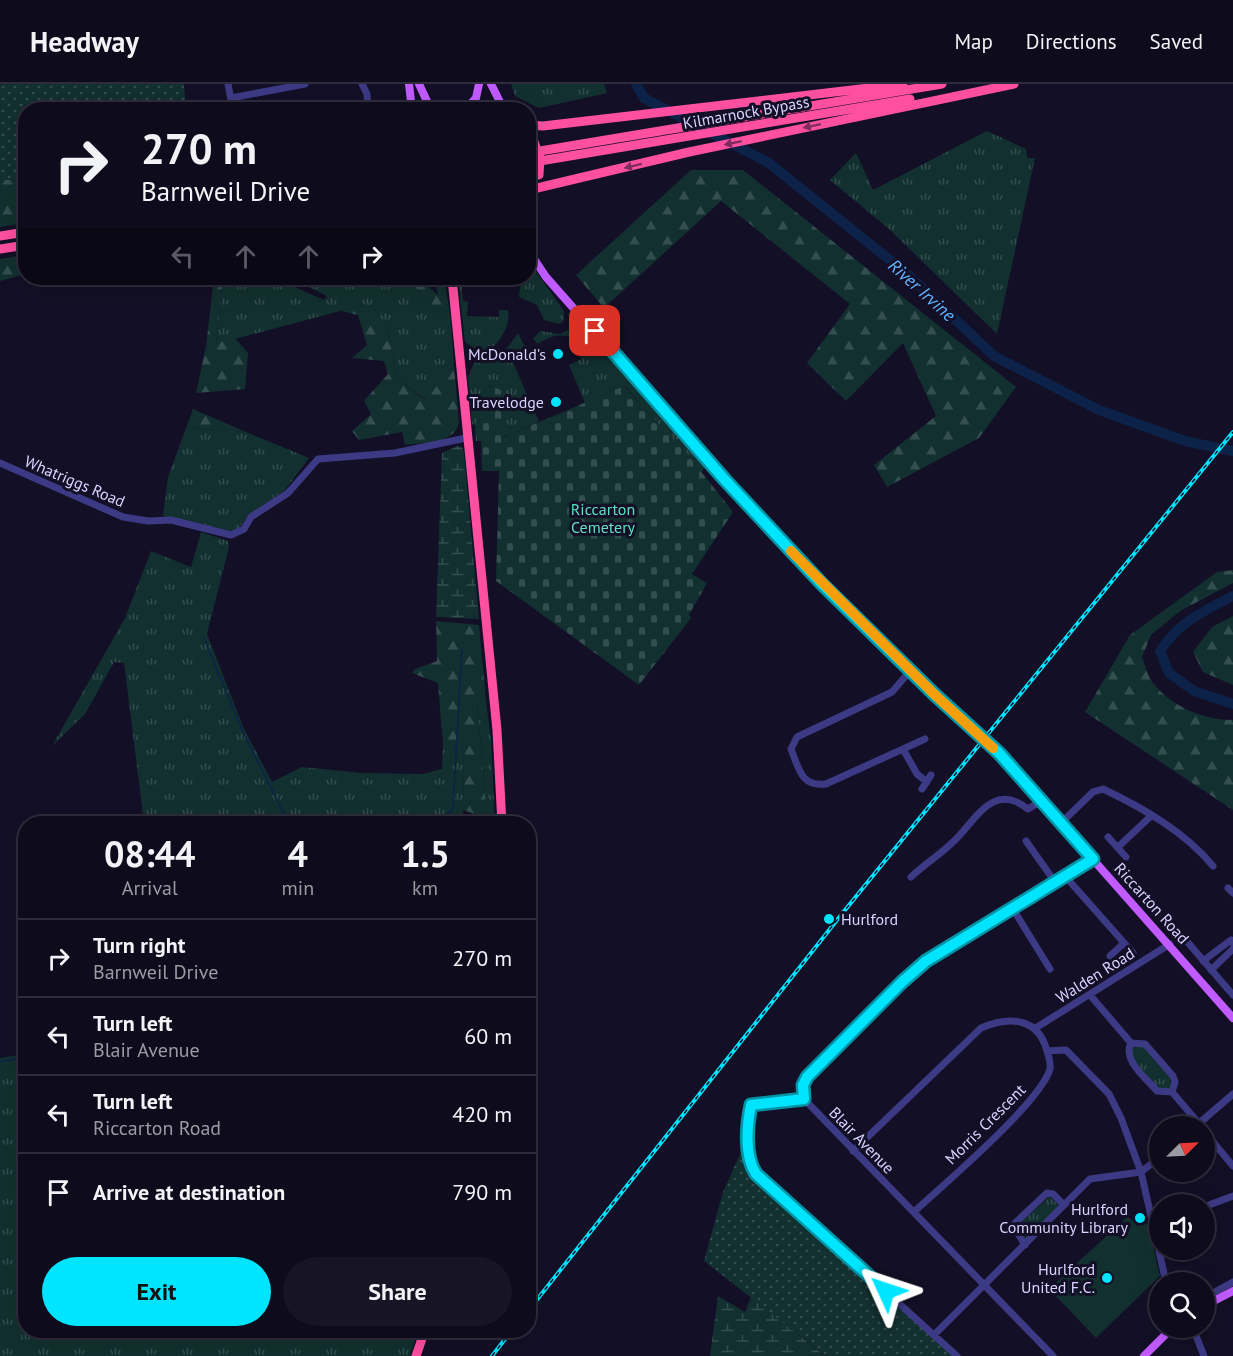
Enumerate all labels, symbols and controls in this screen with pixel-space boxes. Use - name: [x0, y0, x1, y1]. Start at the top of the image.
- text: Headway: [30, 23, 139, 60]
- text: Map: [954, 28, 993, 55]
- text: Directions: [1026, 28, 1117, 55]
- text: Saved: [1150, 28, 1203, 55]
- street label: Kilmarnock Bypass: [681, 91, 811, 133]
- text: 270 m: [141, 121, 257, 176]
- one-way arrow: [803, 122, 822, 131]
- icon: right: [42, 126, 120, 204]
- one-way arrow: [724, 138, 742, 148]
- one-way arrow: [624, 162, 642, 171]
- text: Barnweil Drive: [141, 174, 310, 208]
- icon: left: [166, 240, 199, 273]
- icon: ahead: [229, 240, 262, 273]
- icon: ahead: [292, 240, 325, 273]
- icon: right: [355, 240, 388, 273]
- water label: River Irvine: [884, 254, 961, 327]
- pin: [569, 305, 620, 356]
- icon: arrive: [578, 314, 611, 347]
- place label: McDonald's: [468, 344, 546, 364]
- marker: McDonald's: [551, 347, 565, 361]
- place label: Travelodge: [469, 392, 544, 412]
- marker: Travelodge: [549, 395, 563, 409]
- street label: Whatriggs Road: [22, 451, 128, 511]
- park label: Riccarton Cemetery: [571, 499, 636, 537]
- text: 08:44: [104, 830, 195, 877]
- text: 4: [288, 830, 308, 877]
- text: 1.5: [400, 830, 450, 877]
- street label: Riccarton Road: [1110, 858, 1194, 948]
- text: Arrival: [122, 875, 178, 901]
- text: min: [282, 875, 314, 901]
- text: km: [412, 875, 438, 901]
- place label: Hurlford: [841, 909, 898, 929]
- marker: Hurlford: [822, 912, 836, 926]
- text: Turn right: [93, 931, 185, 959]
- icon: right: [42, 942, 75, 975]
- street label: Walden Road: [1052, 943, 1138, 1007]
- text: 270 m: [452, 944, 512, 972]
- text: Barnweil Drive: [93, 959, 218, 985]
- text: Turn left: [93, 1009, 173, 1037]
- icon: left: [42, 1020, 75, 1053]
- text: 60 m: [464, 1022, 512, 1050]
- text: Blair Avenue: [93, 1037, 200, 1063]
- street label: Morris Crescent: [941, 1079, 1030, 1168]
- text: Turn left: [93, 1087, 173, 1115]
- icon: left: [42, 1098, 75, 1131]
- text: 420 m: [452, 1100, 512, 1128]
- street label: Blair Avenue: [825, 1102, 899, 1178]
- text: Riccarton Road: [93, 1115, 221, 1141]
- north arrow: [1149, 1116, 1215, 1182]
- map controls: [1149, 1116, 1215, 1338]
- icon: arrive: [42, 1176, 75, 1209]
- text: Arrive at destination: [93, 1178, 285, 1206]
- text: 790 m: [452, 1178, 512, 1206]
- button: sound: [1149, 1194, 1215, 1260]
- place label: Hurlford Community Library: [999, 1199, 1129, 1237]
- marker: Hurlford Community Library: [1133, 1211, 1147, 1225]
- button: Exit: [42, 1257, 271, 1326]
- button: Share: [283, 1257, 512, 1326]
- position arrow: [854, 1259, 918, 1323]
- place label: Hurlford United F.C.: [1021, 1259, 1095, 1297]
- marker: Hurlford United F.C.: [1100, 1271, 1114, 1285]
- button: search: [1149, 1272, 1215, 1338]

